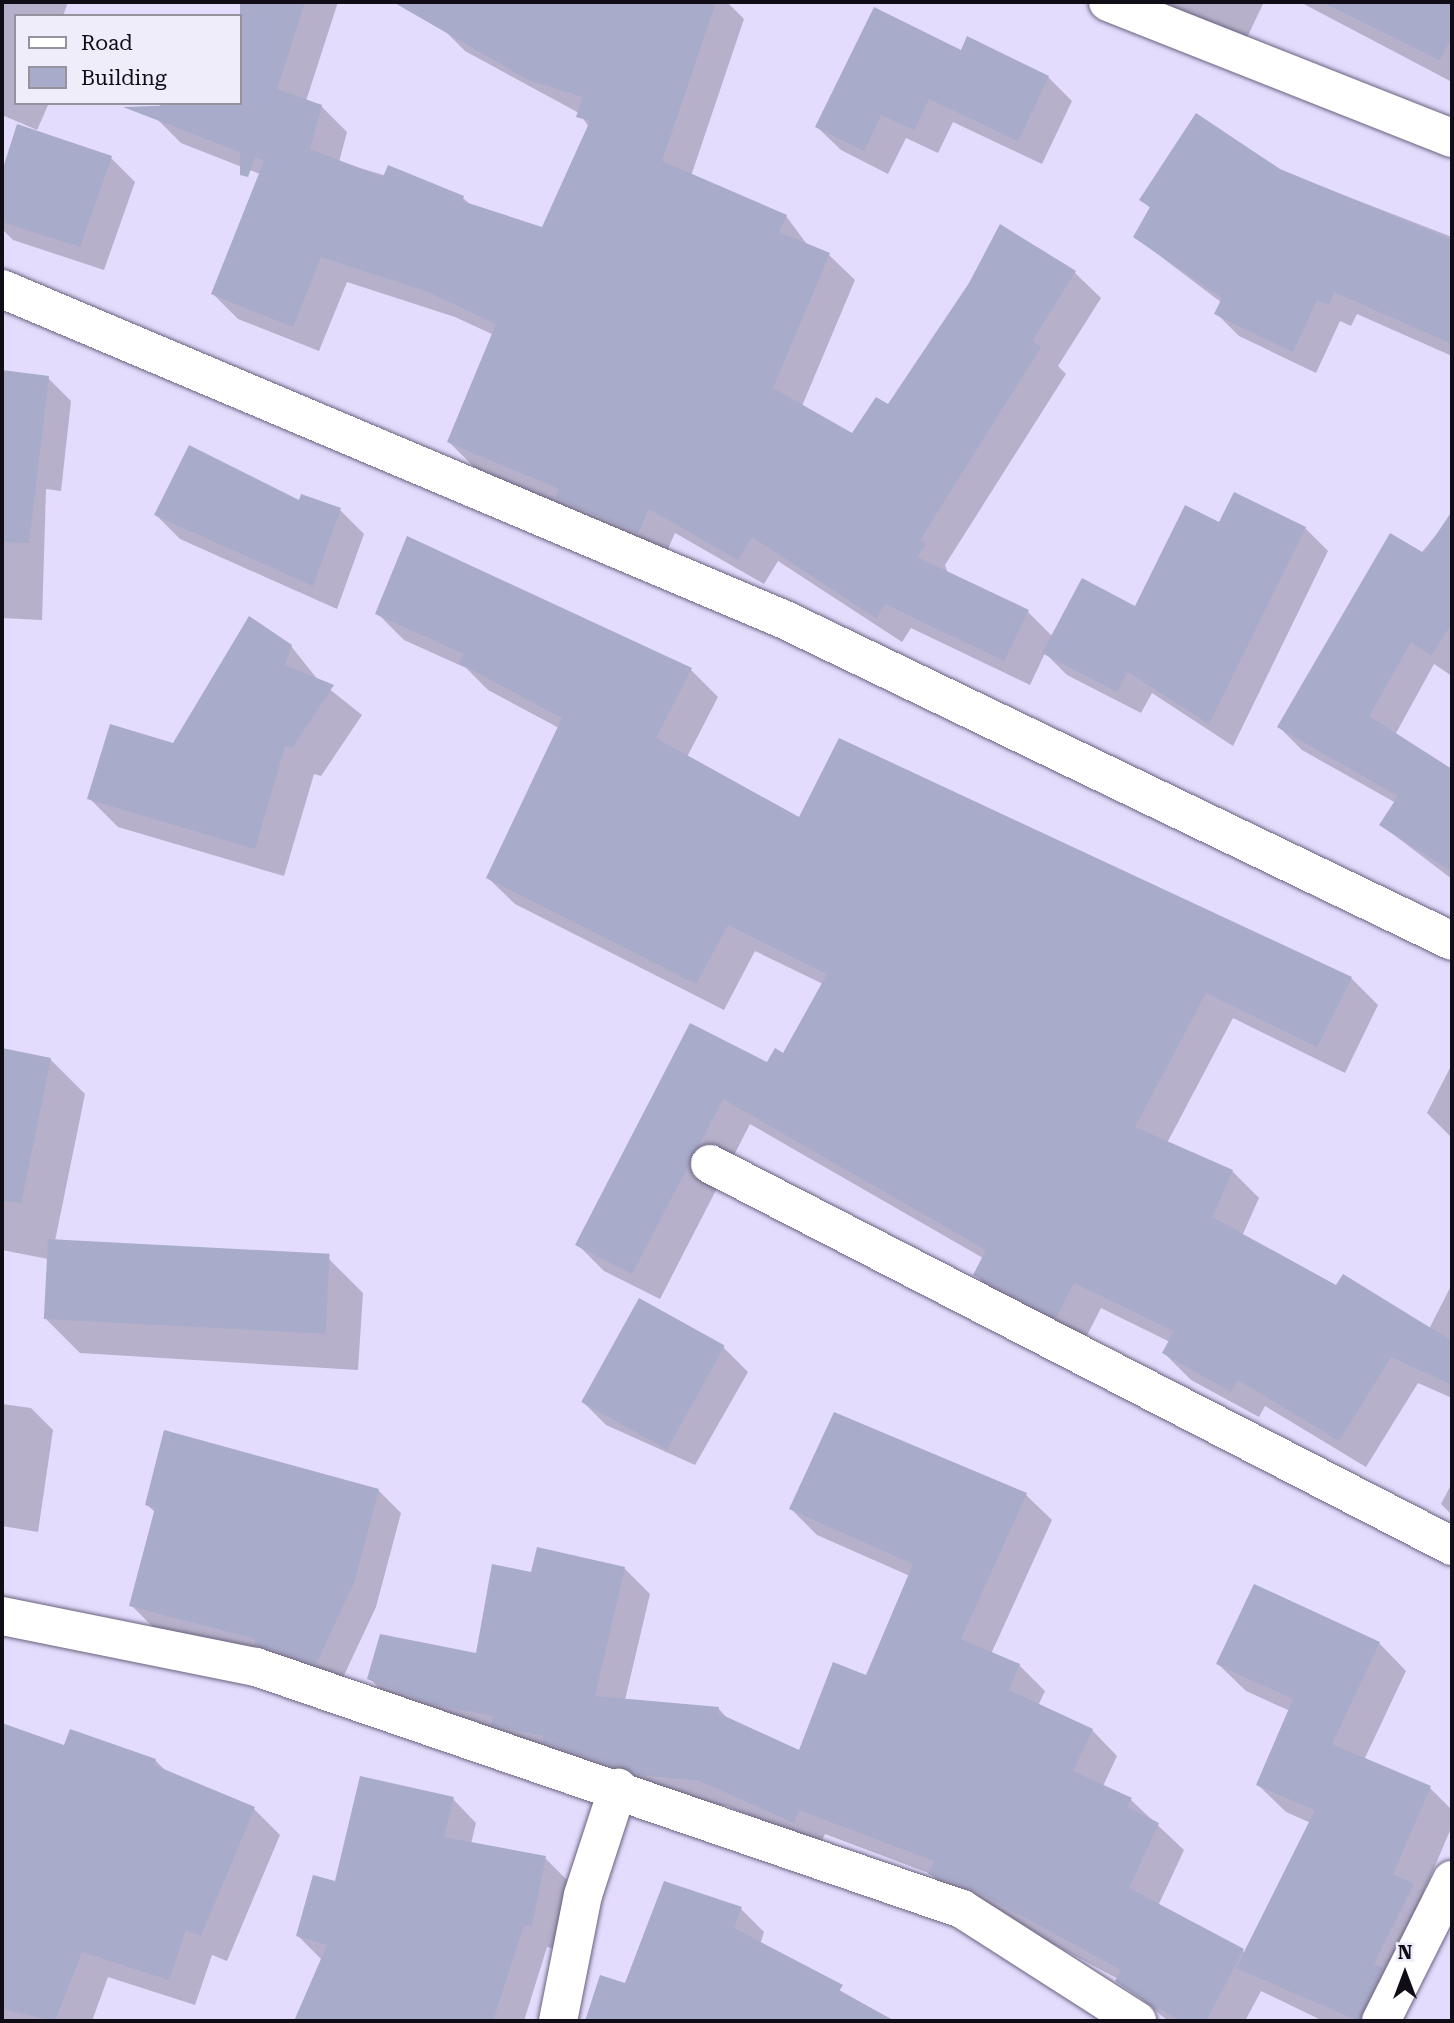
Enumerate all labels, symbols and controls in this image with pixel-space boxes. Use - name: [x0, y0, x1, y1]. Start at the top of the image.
- legend: [14, 14, 242, 105]
- text: Road: [81, 31, 133, 55]
- text: Building: [81, 66, 167, 90]
- north arrow: [1370, 1939, 1440, 2009]
- text: N: [1398, 1941, 1412, 1964]

